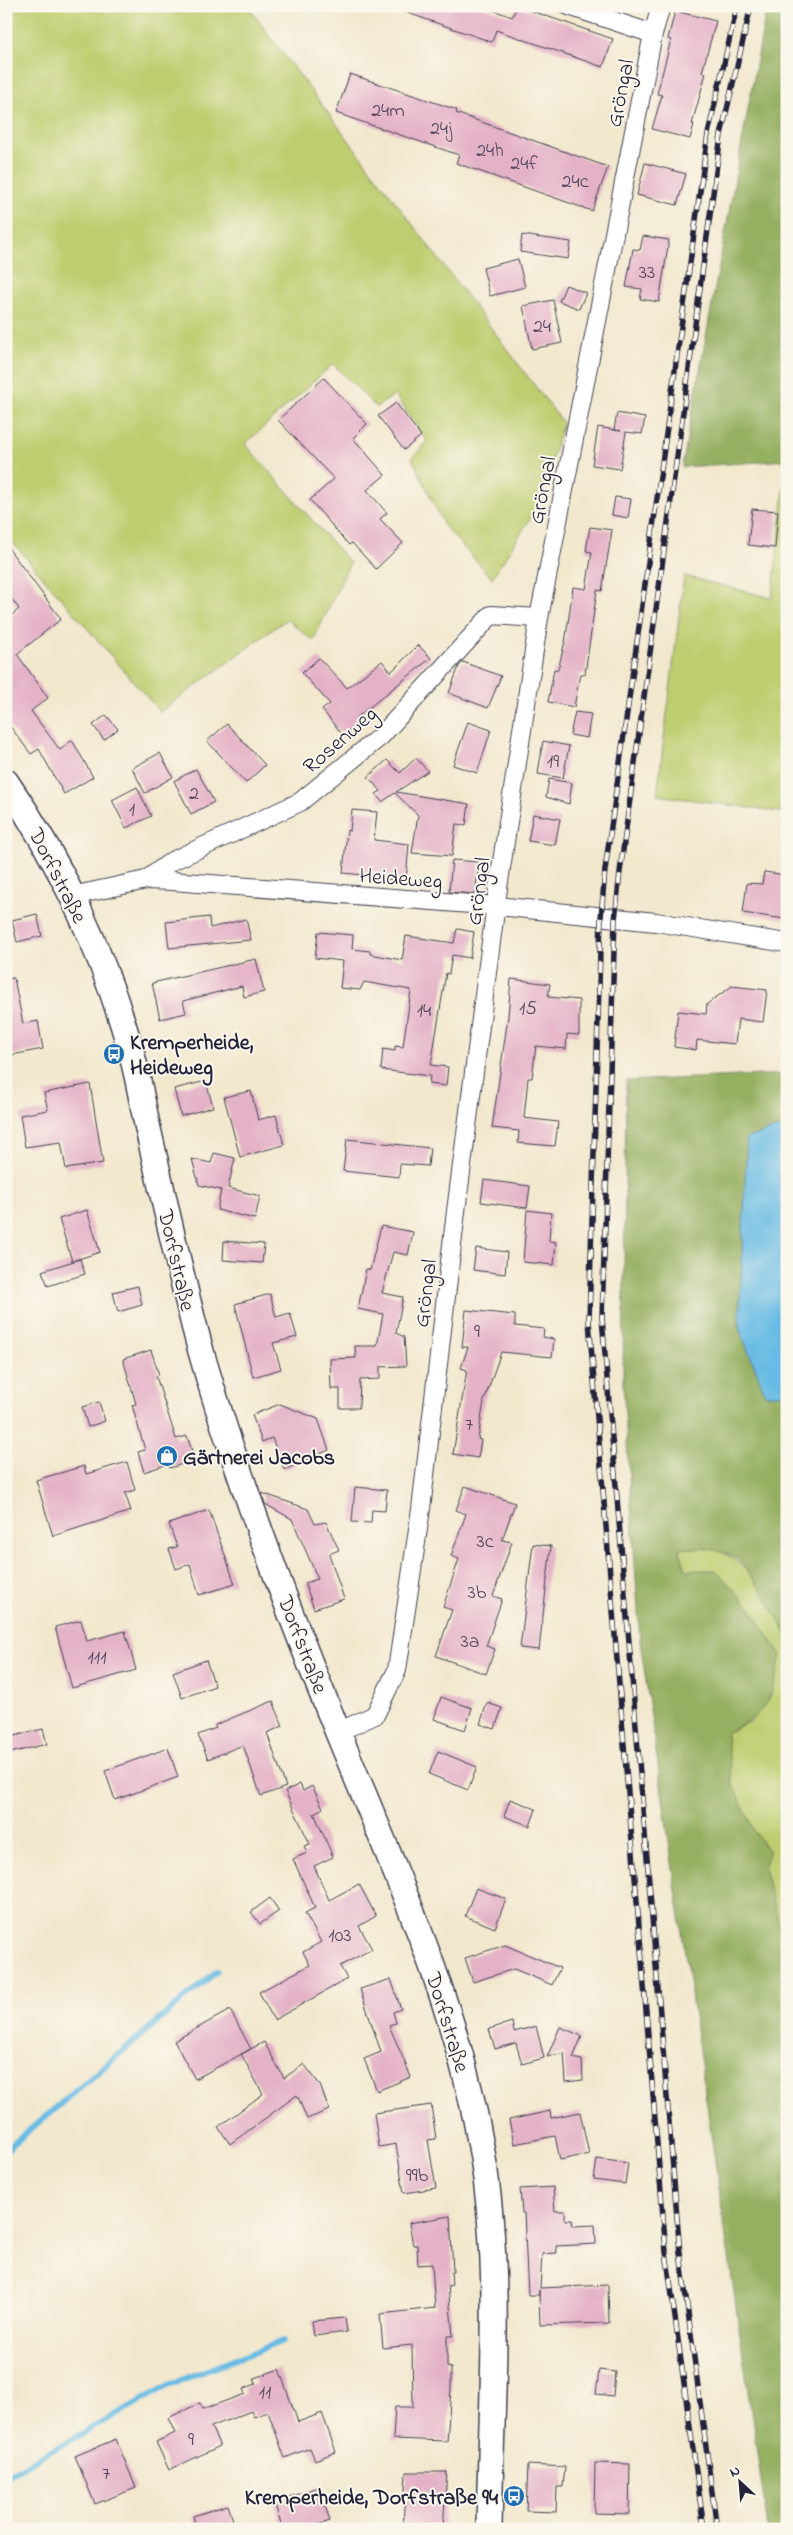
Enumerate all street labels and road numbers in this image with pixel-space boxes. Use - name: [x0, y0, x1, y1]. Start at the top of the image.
- street label: Gröngal: [600, 57, 645, 130]
- street label: Gröngal: [522, 454, 567, 527]
- street label: Rosenweg: [297, 700, 386, 784]
- street label: Dorfstraße: [18, 822, 94, 930]
- street label: Gröngal: [459, 855, 502, 928]
- street label: Heideweg: [358, 861, 443, 900]
- street label: Dorfstraße: [148, 1206, 202, 1315]
- street label: Gröngal: [407, 1257, 448, 1329]
- street label: Dorfstraße: [267, 1590, 335, 1699]
- street label: Dorfstraße: [415, 1968, 477, 2077]

